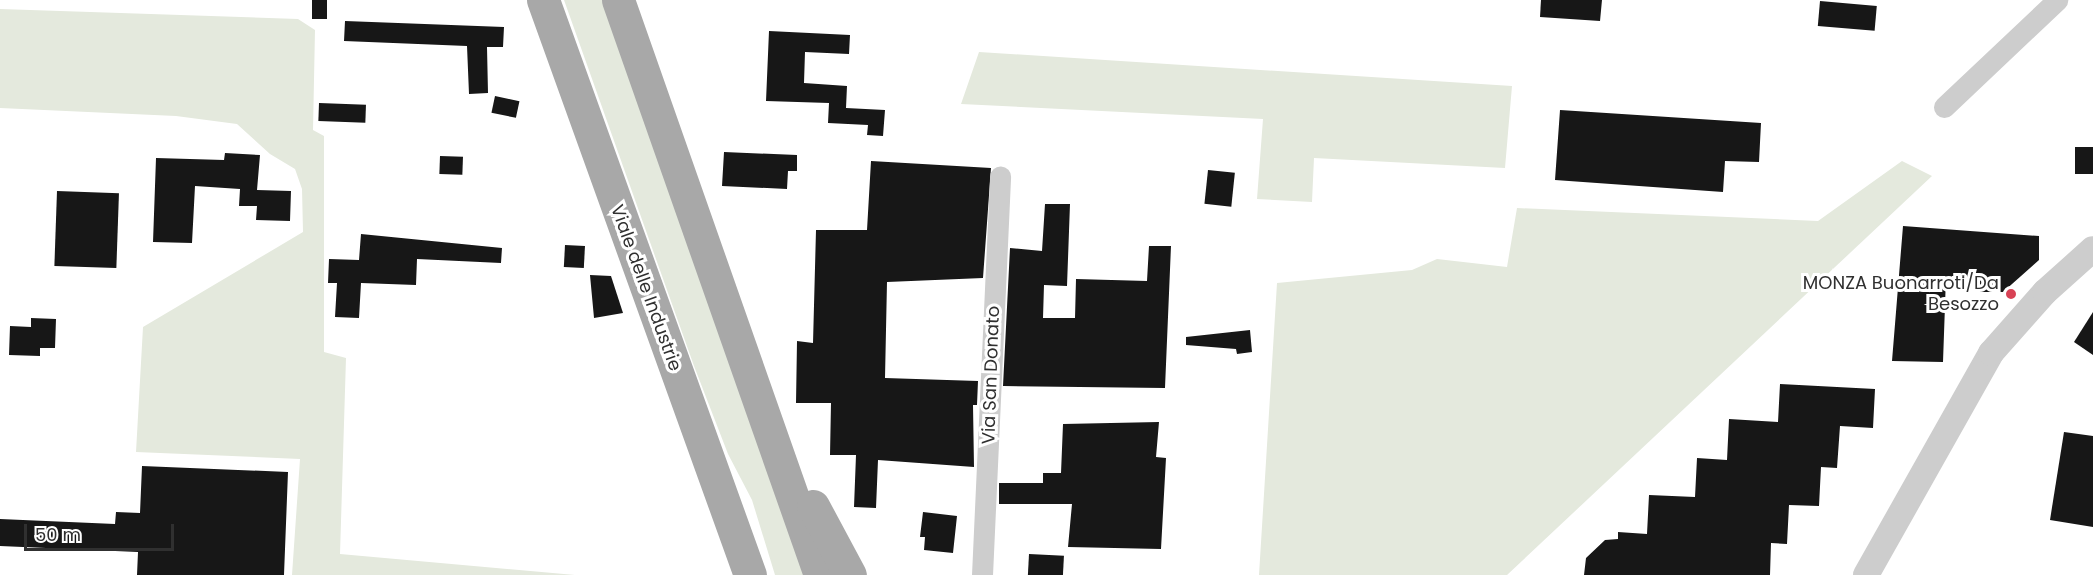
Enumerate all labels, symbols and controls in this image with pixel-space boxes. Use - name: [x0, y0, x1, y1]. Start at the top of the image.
- street label: Viale delle Industrie: [606, 202, 686, 374]
- place label: MONZA Buonarroti/Da Besozzo: [1803, 273, 1999, 316]
- marker: MONZA Buonarroti/Da Besozzo: [2004, 287, 2018, 301]
- street label: Via San Donato: [978, 305, 1004, 445]
- scale bar: [27, 512, 177, 550]
- text: 50 m: [35, 522, 81, 547]

